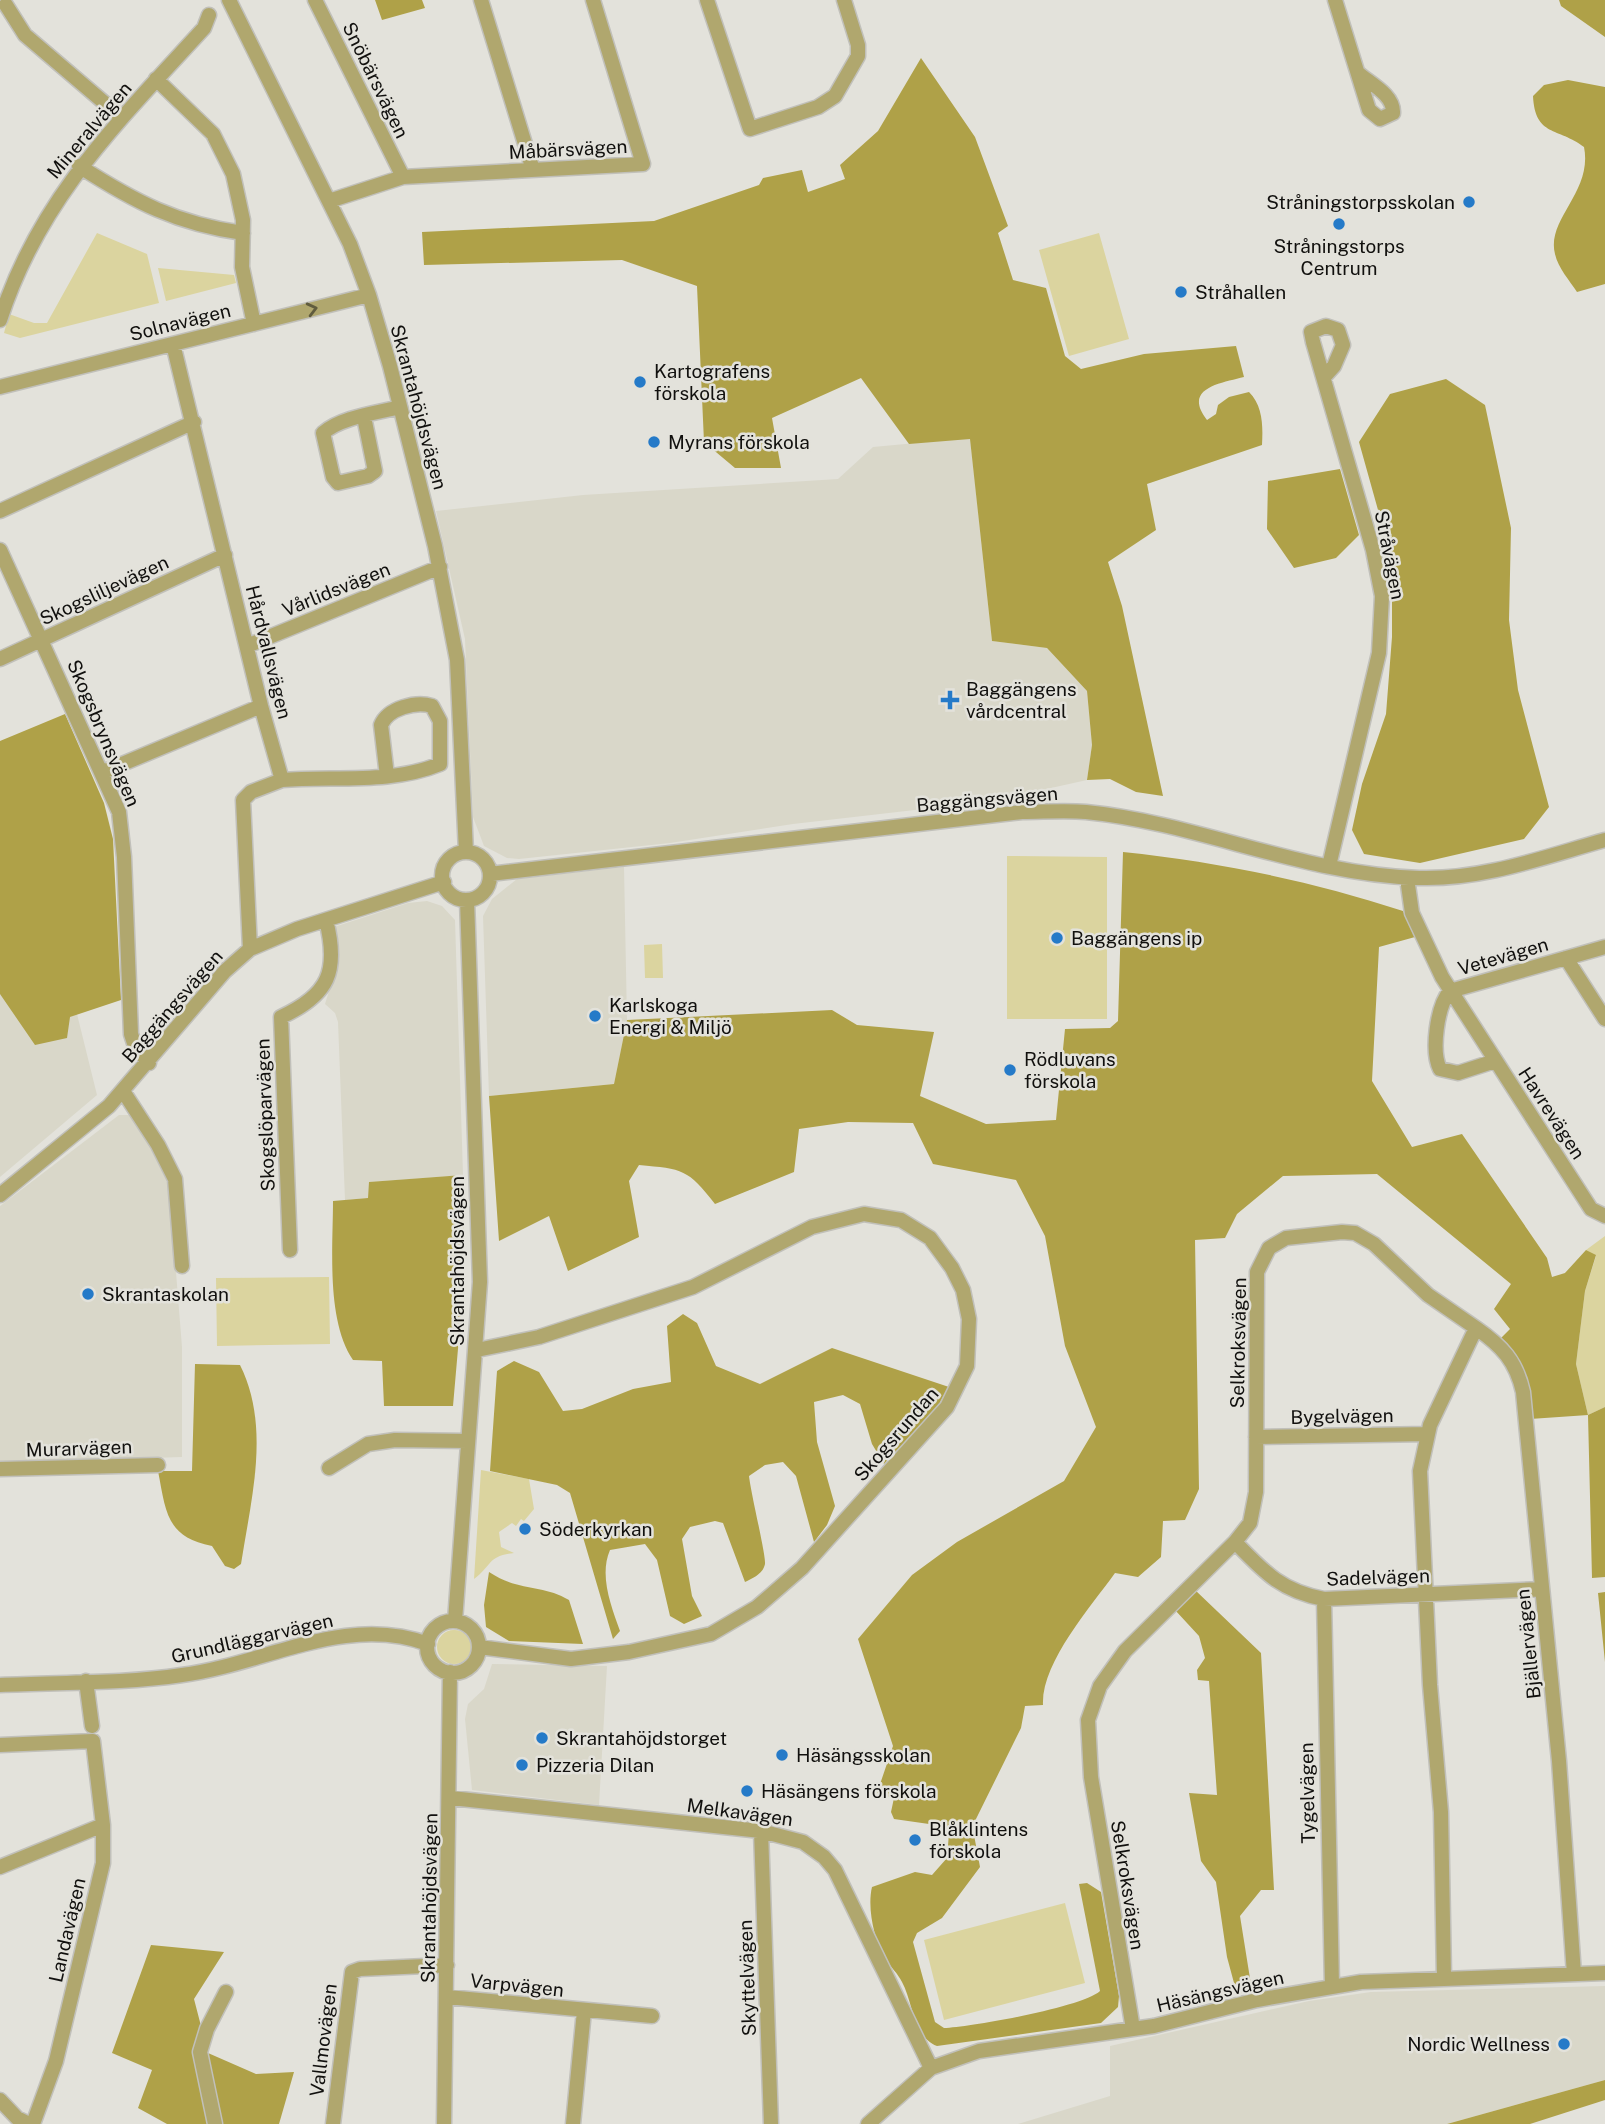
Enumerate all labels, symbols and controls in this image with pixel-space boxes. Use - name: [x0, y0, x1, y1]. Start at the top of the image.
- street label: Snöbärsvägen: [338, 18, 414, 142]
- street label: Mineralvägen: [42, 77, 136, 183]
- street label: Måbärsvägen: [508, 135, 628, 163]
- place label: Stråningstorpsskolan: [1266, 191, 1455, 213]
- marker: Stråningstorpsskolan: [1461, 194, 1477, 210]
- marker: Stråningstorps Centrum: [1331, 216, 1347, 232]
- place label: Stråningstorps Centrum: [1273, 235, 1405, 279]
- place label: Stråhallen: [1195, 281, 1286, 303]
- marker: Stråhallen: [1173, 284, 1189, 300]
- street label: Solnavägen: [127, 299, 233, 345]
- one-way arrow: [306, 303, 318, 317]
- street label: Skrantahöjdsvägen: [386, 322, 452, 492]
- place label: Kartografens förskola: [654, 360, 770, 404]
- marker: Kartografens förskola: [632, 374, 648, 390]
- place label: Myrans förskola: [668, 431, 810, 453]
- marker: Myrans förskola: [646, 434, 662, 450]
- street label: Stråvägen: [1371, 509, 1409, 601]
- street label: Skogsliljevägen: [36, 551, 172, 629]
- street label: Vårlidsvägen: [279, 557, 393, 621]
- street label: Hårdvallsvägen: [242, 583, 296, 721]
- street label: Skogsbrynsvägen: [63, 656, 145, 810]
- place label: Baggängens vårdcentral: [966, 678, 1077, 722]
- marker: Baggängens vårdcentral: [940, 690, 960, 710]
- street label: Baggängsvägen: [915, 782, 1059, 816]
- place label: Baggängens ip: [1071, 927, 1202, 949]
- marker: Baggängens ip: [1049, 930, 1065, 946]
- street label: Vetevägen: [1455, 933, 1551, 979]
- street label: Baggängsvägen: [117, 945, 227, 1067]
- place label: Karlskoga Energi & Miljö: [609, 994, 732, 1038]
- marker: Karlskoga Energi & Miljö: [587, 1008, 603, 1024]
- street label: Skogslöparvägen: [251, 1038, 279, 1192]
- place label: Rödluvans förskola: [1024, 1048, 1116, 1092]
- marker: Rödluvans förskola: [1002, 1062, 1018, 1078]
- street label: Havrevägen: [1514, 1063, 1590, 1163]
- street label: Skrantahöjdsvägen: [446, 1176, 468, 1346]
- street label: Selkroksvägen: [1226, 1277, 1250, 1409]
- place label: Skrantaskolan: [102, 1283, 229, 1305]
- marker: Skrantaskolan: [80, 1286, 96, 1302]
- street label: Skogsrundan: [849, 1383, 943, 1485]
- street label: Bygelvägen: [1290, 1404, 1394, 1428]
- street label: Murarvägen: [25, 1435, 133, 1461]
- place label: Söderkyrkan: [539, 1518, 652, 1540]
- marker: Söderkyrkan: [517, 1521, 533, 1537]
- street label: Sadelvägen: [1326, 1564, 1430, 1590]
- street label: Bjällervägen: [1511, 1588, 1545, 1700]
- street label: Grundläggarvägen: [169, 1609, 335, 1667]
- place label: Skrantahöjdstorget: [556, 1727, 727, 1749]
- marker: Skrantahöjdstorget: [534, 1730, 550, 1746]
- street label: Tygelvägen: [1295, 1742, 1319, 1844]
- place label: Häsängsskolan: [796, 1744, 931, 1766]
- marker: Häsängsskolan: [774, 1747, 790, 1763]
- place label: Pizzeria Dilan: [536, 1754, 654, 1776]
- marker: Pizzeria Dilan: [514, 1757, 530, 1773]
- place label: Häsängens förskola: [761, 1780, 937, 1802]
- marker: Häsängens förskola: [739, 1783, 755, 1799]
- street label: Melkavägen: [686, 1794, 794, 1830]
- street label: Skrantahöjdsvägen: [417, 1813, 441, 1983]
- place label: Blåklintens förskola: [929, 1818, 1028, 1862]
- street label: Selkroksvägen: [1107, 1819, 1149, 1951]
- marker: Blåklintens förskola: [907, 1832, 923, 1848]
- street label: Landavägen: [44, 1876, 90, 1984]
- street label: Skyttelvägen: [734, 1919, 760, 2037]
- street label: Häsängsvägen: [1154, 1966, 1286, 2016]
- street label: Varpvägen: [469, 1969, 565, 2001]
- street label: Vallmovägen: [305, 1982, 341, 2098]
- place label: Nordic Wellness: [1407, 2033, 1550, 2055]
- marker: Nordic Wellness: [1556, 2036, 1572, 2052]

